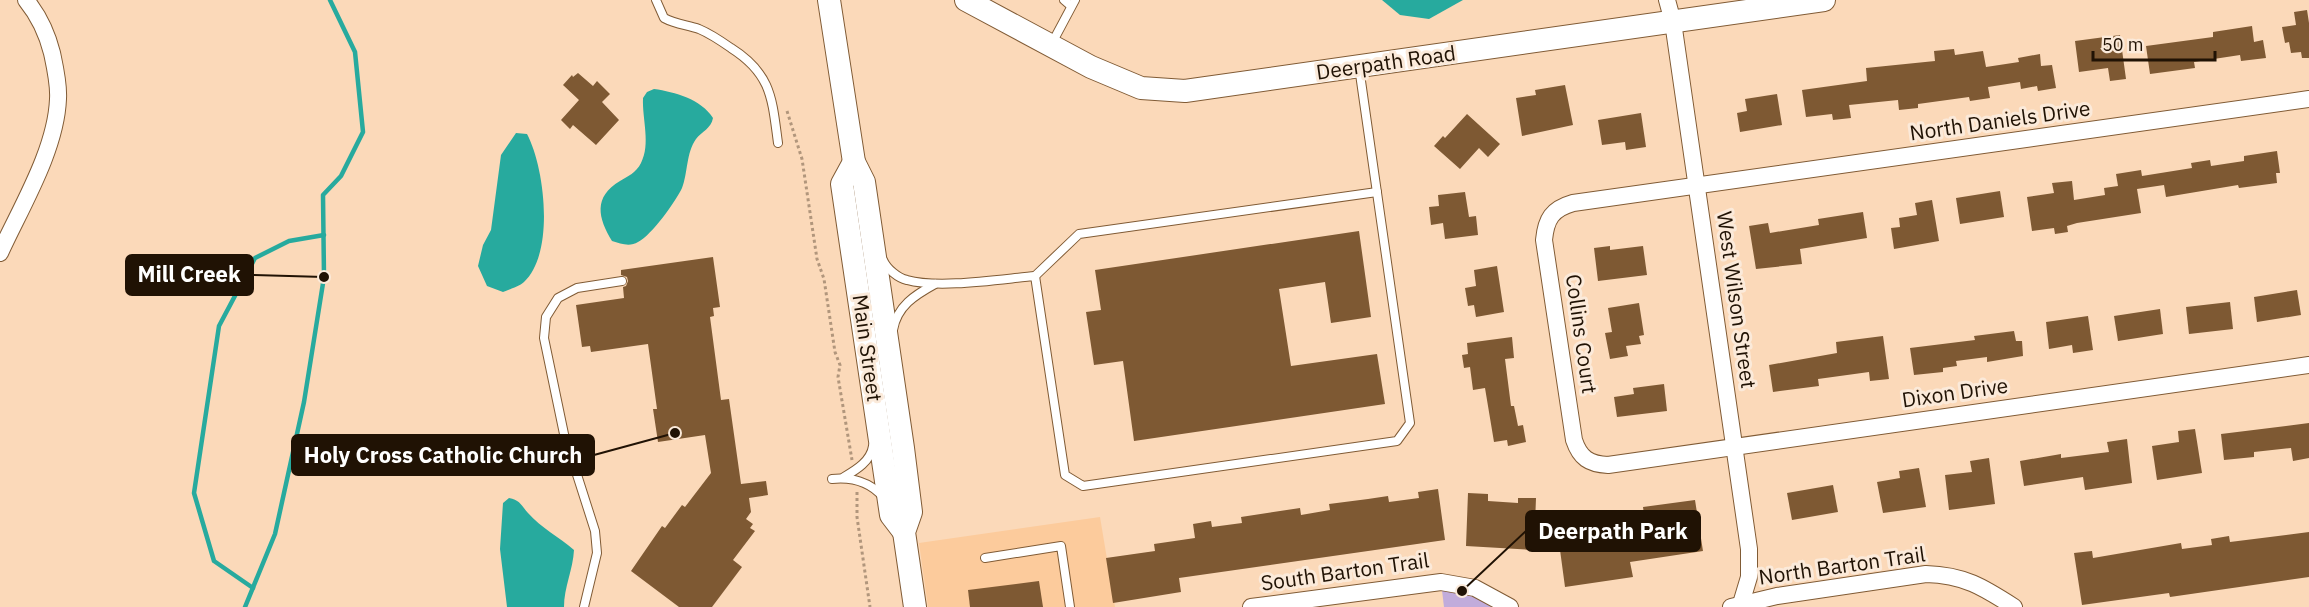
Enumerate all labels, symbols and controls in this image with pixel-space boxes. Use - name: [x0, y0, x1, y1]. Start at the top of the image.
- scale bar: [2093, 24, 2214, 62]
- text: 50 m: [2102, 33, 2144, 56]
- street label: Deerpath Road: [1314, 38, 1458, 86]
- street label: North Daniels Drive: [1908, 93, 2092, 147]
- street label: West Wilson Street: [1711, 210, 1763, 390]
- callout: Mill Creek: [126, 255, 253, 295]
- text: Mill Creek: [137, 259, 241, 288]
- street label: Collins Court: [1560, 272, 1604, 395]
- street label: Main Street: [847, 292, 889, 403]
- street label: Dixon Drive: [1900, 371, 2010, 413]
- callout: Holy Cross Catholic Church: [292, 435, 594, 475]
- text: Holy Cross Catholic Church: [304, 440, 582, 469]
- callout: Deerpath Park: [1526, 511, 1700, 551]
- text: Deerpath Park: [1538, 516, 1688, 545]
- street label: North Barton Trail: [1757, 539, 1927, 591]
- street label: South Barton Trail: [1259, 545, 1431, 597]

